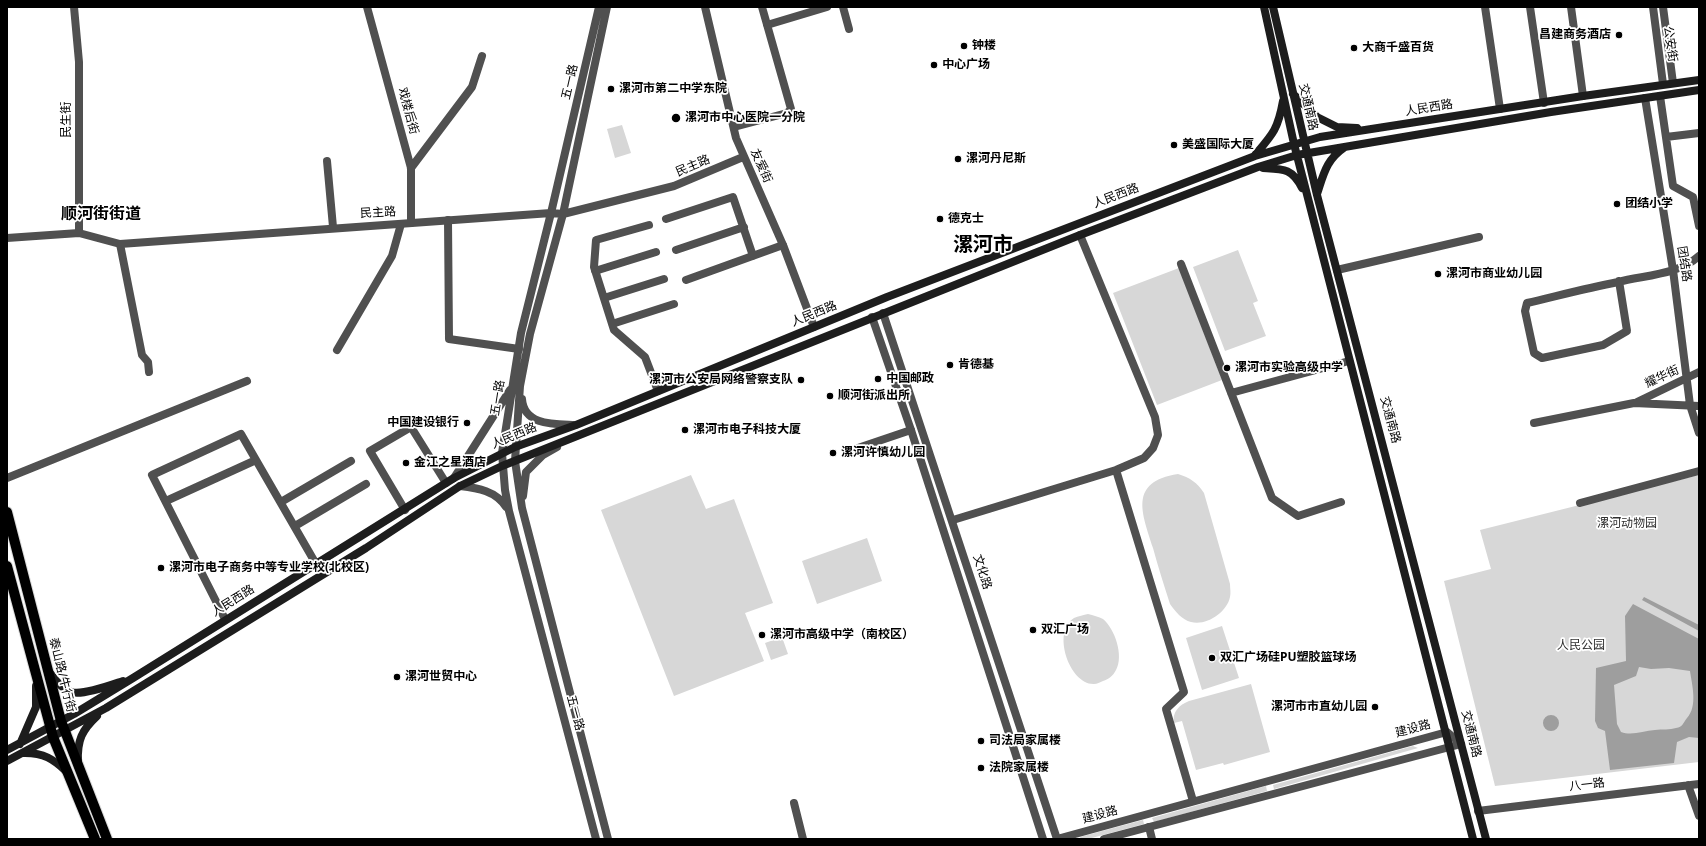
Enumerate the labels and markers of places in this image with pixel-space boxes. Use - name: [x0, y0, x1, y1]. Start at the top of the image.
- place label: 昌建商务酒店: [1539, 28, 1611, 42]
- marker: 昌建商务酒店: [1614, 30, 1624, 40]
- place label: 钟楼: [972, 39, 996, 53]
- marker: 钟楼: [959, 41, 969, 51]
- place label: 大商千盛百货: [1362, 41, 1434, 55]
- marker: 大商千盛百货: [1349, 43, 1359, 53]
- place label: 中心广场: [942, 58, 990, 72]
- marker: 中心广场: [929, 60, 939, 70]
- place label: 漯河市第二中学东院: [619, 82, 727, 96]
- marker: 漯河市第二中学东院: [606, 84, 616, 94]
- place label: 漯河市中心医院一分院: [685, 111, 805, 125]
- marker: 漯河市中心医院一分院: [670, 112, 682, 124]
- place label: 美盛国际大厦: [1182, 138, 1254, 152]
- marker: 美盛国际大厦: [1169, 140, 1179, 150]
- place label: 漯河丹尼斯: [966, 152, 1026, 166]
- marker: 漯河丹尼斯: [953, 154, 963, 164]
- place label: 团结小学: [1625, 197, 1673, 211]
- marker: 团结小学: [1612, 199, 1622, 209]
- place label: 德克士: [948, 212, 984, 226]
- marker: 德克士: [935, 214, 945, 224]
- place label: 漯河市商业幼儿园: [1446, 267, 1542, 281]
- marker: 漯河市商业幼儿园: [1433, 269, 1443, 279]
- place label: 肯德基: [958, 358, 994, 372]
- marker: 肯德基: [945, 360, 955, 370]
- place label: 漯河市实验高级中学: [1235, 361, 1343, 375]
- marker: 漯河市实验高级中学: [1222, 363, 1232, 373]
- place label: 中国邮政: [886, 372, 934, 386]
- place label: 漯河市公安局网络警察支队: [649, 373, 793, 387]
- marker: 中国邮政: [873, 374, 883, 384]
- marker: 漯河市公安局网络警察支队: [796, 375, 806, 385]
- place label: 顺河街派出所: [838, 389, 910, 403]
- marker: 顺河街派出所: [825, 391, 835, 401]
- place label: 中国建设银行: [387, 416, 459, 430]
- marker: 中国建设银行: [462, 418, 472, 428]
- place label: 漯河市电子科技大厦: [693, 423, 801, 437]
- marker: 漯河市电子科技大厦: [680, 425, 690, 435]
- place label: 漯河许慎幼儿园: [841, 446, 925, 460]
- marker: 漯河许慎幼儿园: [828, 448, 838, 458]
- place label: 金江之星酒店: [414, 456, 486, 470]
- marker: 金江之星酒店: [401, 458, 411, 468]
- place label: 漯河市电子商务中等专业学校(北校区): [169, 561, 369, 575]
- marker: 漯河市电子商务中等专业学校(北校区): [156, 563, 166, 573]
- place label: 双汇广场: [1041, 623, 1089, 637]
- marker: 双汇广场: [1028, 625, 1038, 635]
- place label: 漯河市高级中学（南校区）: [770, 628, 914, 642]
- marker: 漯河市高级中学（南校区）: [757, 630, 767, 640]
- place label: 双汇广场硅PU塑胶篮球场: [1220, 651, 1357, 665]
- marker: 双汇广场硅PU塑胶篮球场: [1207, 653, 1217, 663]
- place label: 漯河世贸中心: [405, 670, 477, 684]
- marker: 漯河世贸中心: [392, 672, 402, 682]
- place label: 漯河市市直幼儿园: [1271, 700, 1367, 714]
- marker: 漯河市市直幼儿园: [1370, 702, 1380, 712]
- place label: 司法局家属楼: [989, 734, 1061, 748]
- marker: 司法局家属楼: [976, 736, 986, 746]
- place label: 法院家属楼: [989, 761, 1049, 775]
- marker: 法院家属楼: [976, 763, 986, 773]

